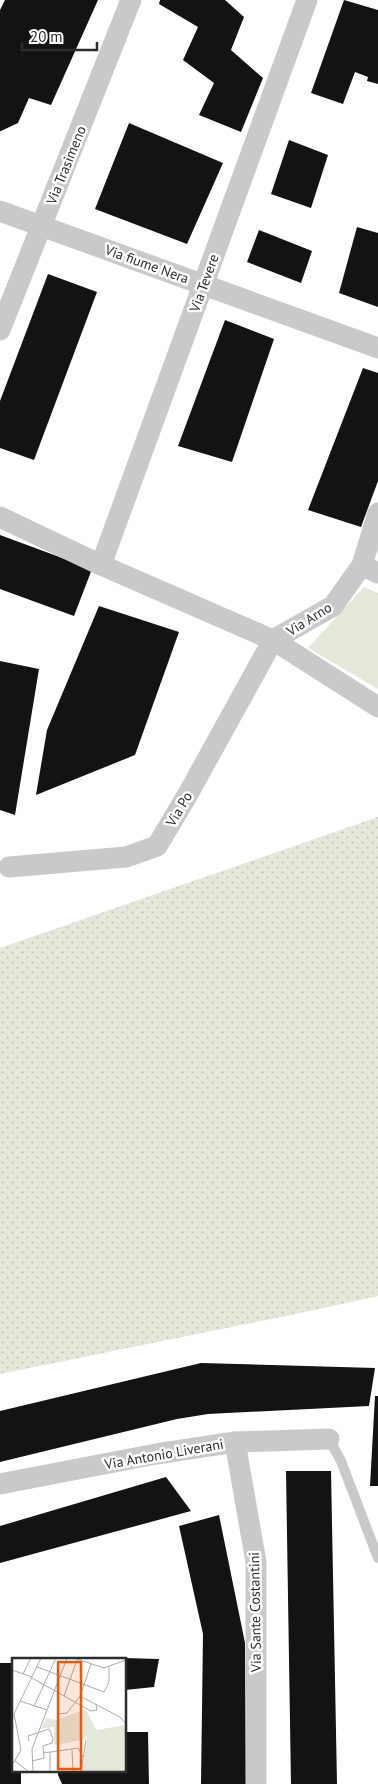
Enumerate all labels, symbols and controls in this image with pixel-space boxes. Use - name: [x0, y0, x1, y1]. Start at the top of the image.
- scale bar: [22, 20, 98, 52]
- text: 20 m: [30, 27, 63, 46]
- street label: Via Trasimeno: [42, 123, 90, 208]
- street label: Via fiume Nera: [102, 240, 191, 288]
- street label: Via Tevere: [185, 252, 223, 315]
- street label: Via Arno: [282, 598, 335, 640]
- street label: Via Po: [161, 788, 196, 830]
- street label: Via Antonio Liverani: [102, 1435, 225, 1473]
- street label: Via Sante Costantini: [245, 1552, 265, 1673]
- inset map: [12, 1658, 126, 1772]

